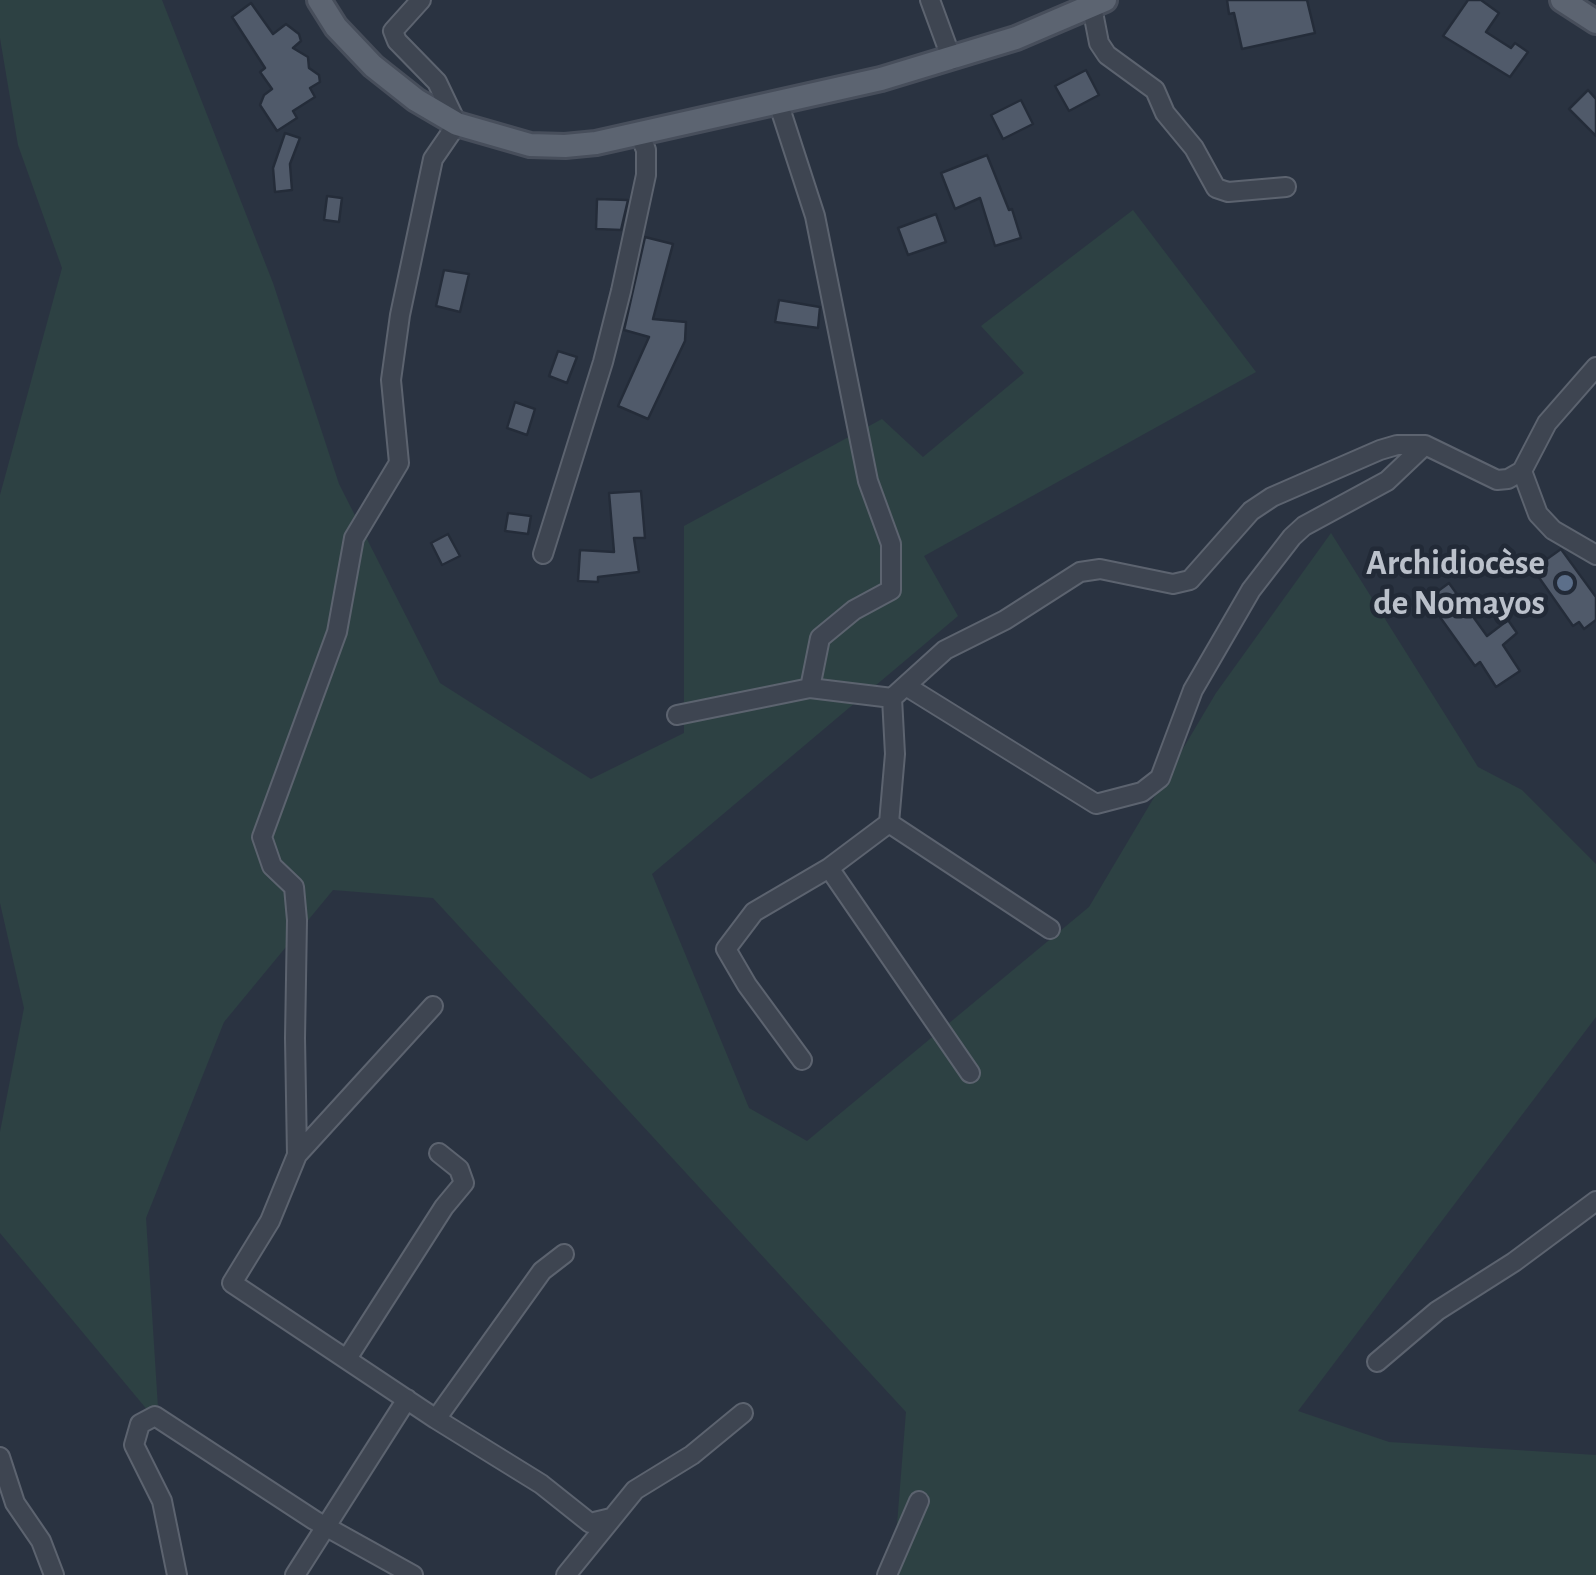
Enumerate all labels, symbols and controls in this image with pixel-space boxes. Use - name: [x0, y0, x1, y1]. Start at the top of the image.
- place label: Archidiocèse de Nomayos: [1366, 542, 1545, 624]
- marker: Archidiocèse de Nomayos: [1554, 572, 1576, 594]

